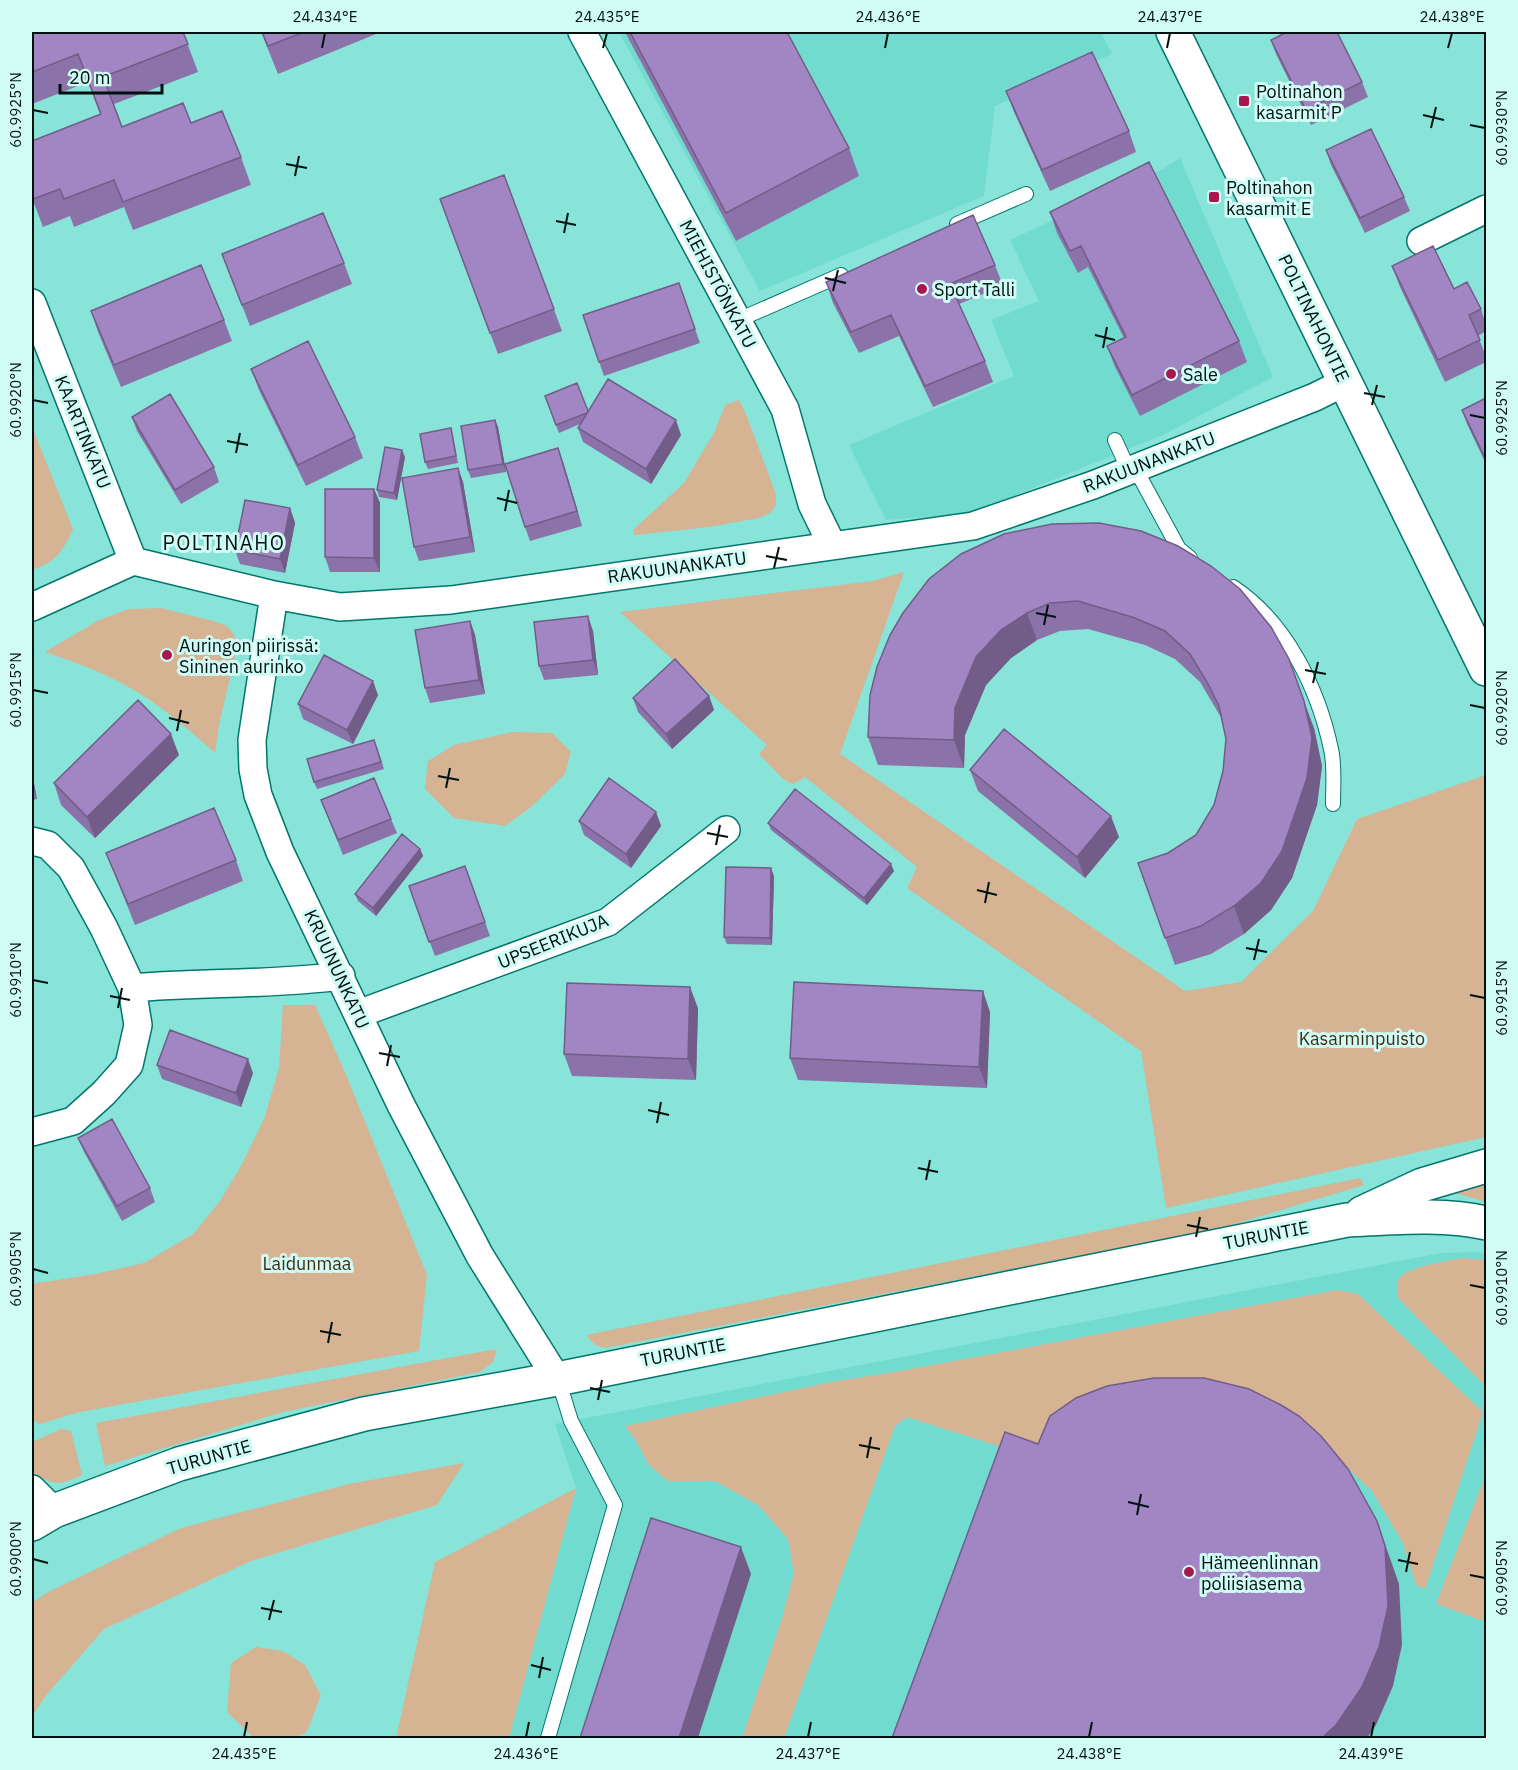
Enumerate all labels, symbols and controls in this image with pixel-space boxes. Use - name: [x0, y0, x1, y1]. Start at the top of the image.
- text: 24.434°E: [293, 7, 357, 26]
- text: 24.435°E: [575, 7, 639, 26]
- text: 24.436°E: [856, 7, 920, 26]
- text: 24.437°E: [1138, 7, 1202, 26]
- text: 24.438°E: [1420, 7, 1484, 26]
- scale bar: [60, 57, 162, 95]
- text: 20 m: [69, 66, 111, 89]
- text: 60.9925°N: [6, 72, 25, 148]
- place label: Poltinahon kasarmit P: [1256, 80, 1343, 124]
- text: 60.9930°N: [1492, 90, 1511, 166]
- marker: Poltinahon kasarmit P: [1237, 94, 1251, 108]
- place label: Poltinahon kasarmit E: [1226, 176, 1313, 220]
- marker: Poltinahon kasarmit E: [1207, 190, 1221, 204]
- street label: MIEHISTÖNKATU: [674, 216, 762, 352]
- street label: POLTINAHONTIE: [1273, 250, 1355, 386]
- place label: Sport Talli: [934, 278, 1015, 301]
- marker: Sport Talli: [915, 282, 929, 296]
- text: 60.9920°N: [6, 362, 25, 438]
- place label: Sale: [1183, 363, 1218, 386]
- marker: Sale: [1164, 367, 1178, 381]
- street label: KAARTINKATU: [50, 372, 116, 492]
- text: 60.9925°N: [1492, 380, 1511, 456]
- street label: RAKUUNANKATU: [1079, 426, 1219, 498]
- district label: POLTINAHO: [163, 529, 285, 556]
- street label: RAKUUNANKATU: [606, 546, 748, 588]
- place label: Auringon piirissä: Sininen aurinko: [179, 634, 319, 678]
- marker: Auringon piirissä: Sininen aurinko: [160, 648, 174, 662]
- text: 60.9915°N: [6, 652, 25, 728]
- text: 60.9920°N: [1492, 670, 1511, 746]
- street label: KRUUNUNKATU: [299, 906, 375, 1032]
- street label: UPSEERIKUJA: [494, 908, 612, 974]
- text: 60.9910°N: [6, 942, 25, 1018]
- text: 60.9915°N: [1492, 960, 1511, 1036]
- park label: Kasarminpuisto: [1299, 1027, 1425, 1050]
- street label: TURUNTIE: [1221, 1215, 1311, 1255]
- text: 60.9905°N: [6, 1231, 25, 1307]
- text: 60.9910°N: [1492, 1250, 1511, 1326]
- park label: Laidunmaa: [263, 1252, 352, 1275]
- street label: TURUNTIE: [638, 1332, 728, 1372]
- street label: TURUNTIE: [164, 1434, 254, 1480]
- text: 60.9900°N: [6, 1521, 25, 1597]
- text: 60.9905°N: [1492, 1540, 1511, 1616]
- place label: Hämeenlinnan poliisiasema: [1201, 1551, 1319, 1595]
- marker: Hämeenlinnan poliisiasema: [1182, 1565, 1196, 1579]
- text: 24.435°E: [212, 1744, 276, 1763]
- text: 24.436°E: [494, 1744, 558, 1763]
- text: 24.437°E: [776, 1744, 840, 1763]
- text: 24.438°E: [1057, 1744, 1121, 1763]
- text: 24.439°E: [1339, 1744, 1403, 1763]

